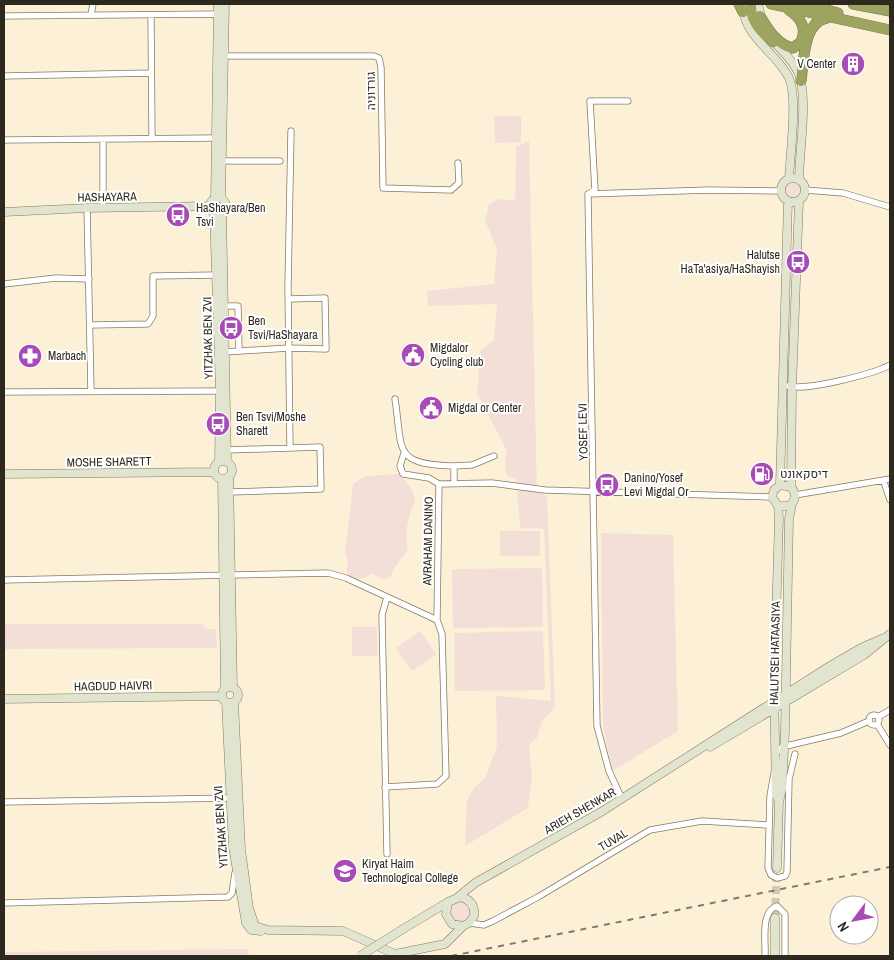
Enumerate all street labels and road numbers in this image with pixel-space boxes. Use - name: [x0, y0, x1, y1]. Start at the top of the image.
- street label: גורדוניה: [363, 71, 379, 111]
- street label: HASHAYARA: [77, 188, 137, 206]
- street label: YITZHAK BEN ZVI: [199, 297, 217, 379]
- street label: YOSEF LEVI: [575, 403, 591, 461]
- street label: MOSHE SHARETT: [66, 453, 152, 471]
- street label: AVRAHAM DANINO: [419, 496, 437, 587]
- street label: HALUTSEI HATAASIYA: [766, 600, 784, 705]
- street label: HAGDUD HAIVRI: [74, 677, 152, 695]
- street label: ARIEH SHENKAR: [540, 784, 619, 839]
- street label: YITZHAK BEN ZVI: [210, 785, 232, 869]
- street label: TUVAL: [596, 825, 631, 855]

